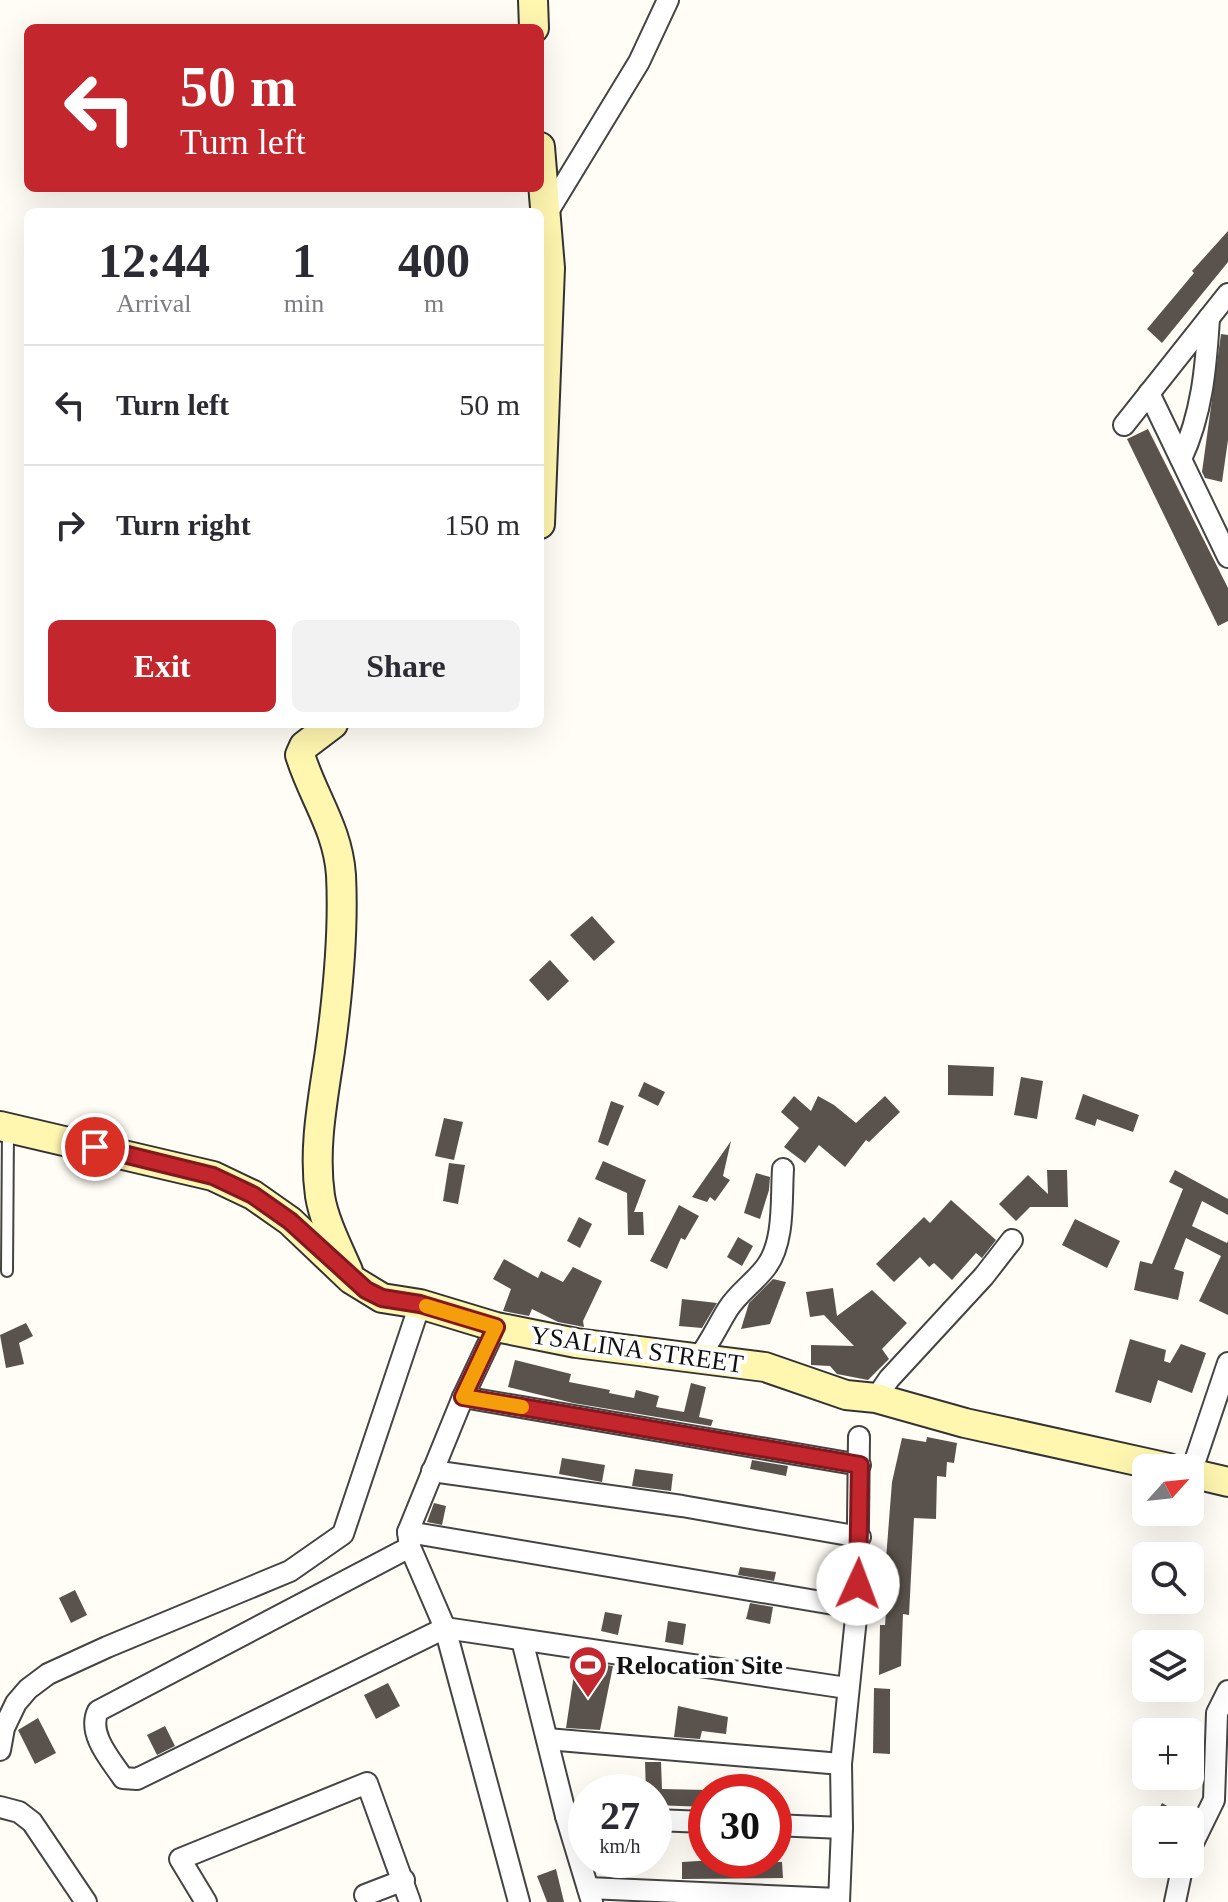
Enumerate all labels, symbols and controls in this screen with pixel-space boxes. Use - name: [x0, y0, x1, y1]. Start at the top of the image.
- icon: left: [48, 56, 152, 160]
- text: 50 m: [180, 56, 297, 118]
- text: Turn left: [180, 122, 306, 162]
- text: 12:44: [98, 234, 210, 287]
- text: 1: [292, 234, 316, 287]
- text: 400: [398, 234, 470, 287]
- text: Arrival: [116, 289, 191, 318]
- text: min: [284, 289, 324, 318]
- text: m: [424, 289, 444, 318]
- icon: left: [48, 383, 92, 427]
- text: Turn left: [116, 388, 229, 421]
- text: 50 m: [459, 388, 520, 421]
- icon: right: [48, 503, 92, 547]
- text: Turn right: [116, 508, 251, 541]
- text: 150 m: [444, 508, 520, 541]
- button: Exit: [48, 620, 276, 712]
- button: Share: [292, 620, 520, 712]
- pin: [61, 1113, 129, 1181]
- icon: arrive: [73, 1125, 117, 1169]
- street label: YSALINA STREET: [529, 1320, 745, 1379]
- north arrow: [1132, 1454, 1204, 1526]
- map controls: [1132, 1454, 1204, 1878]
- position arrow: [816, 1542, 900, 1626]
- button: search: [1132, 1542, 1204, 1614]
- button: layers: [1132, 1630, 1204, 1702]
- sports icon: Relocation Site: [567, 1644, 609, 1699]
- place label: Relocation Site: [616, 1651, 783, 1680]
- button: +: [1132, 1718, 1204, 1790]
- speed limit sign: 30: [688, 1774, 792, 1878]
- text: 27: [600, 1793, 640, 1838]
- button: −: [1132, 1806, 1204, 1878]
- text: km/h: [599, 1835, 641, 1857]

